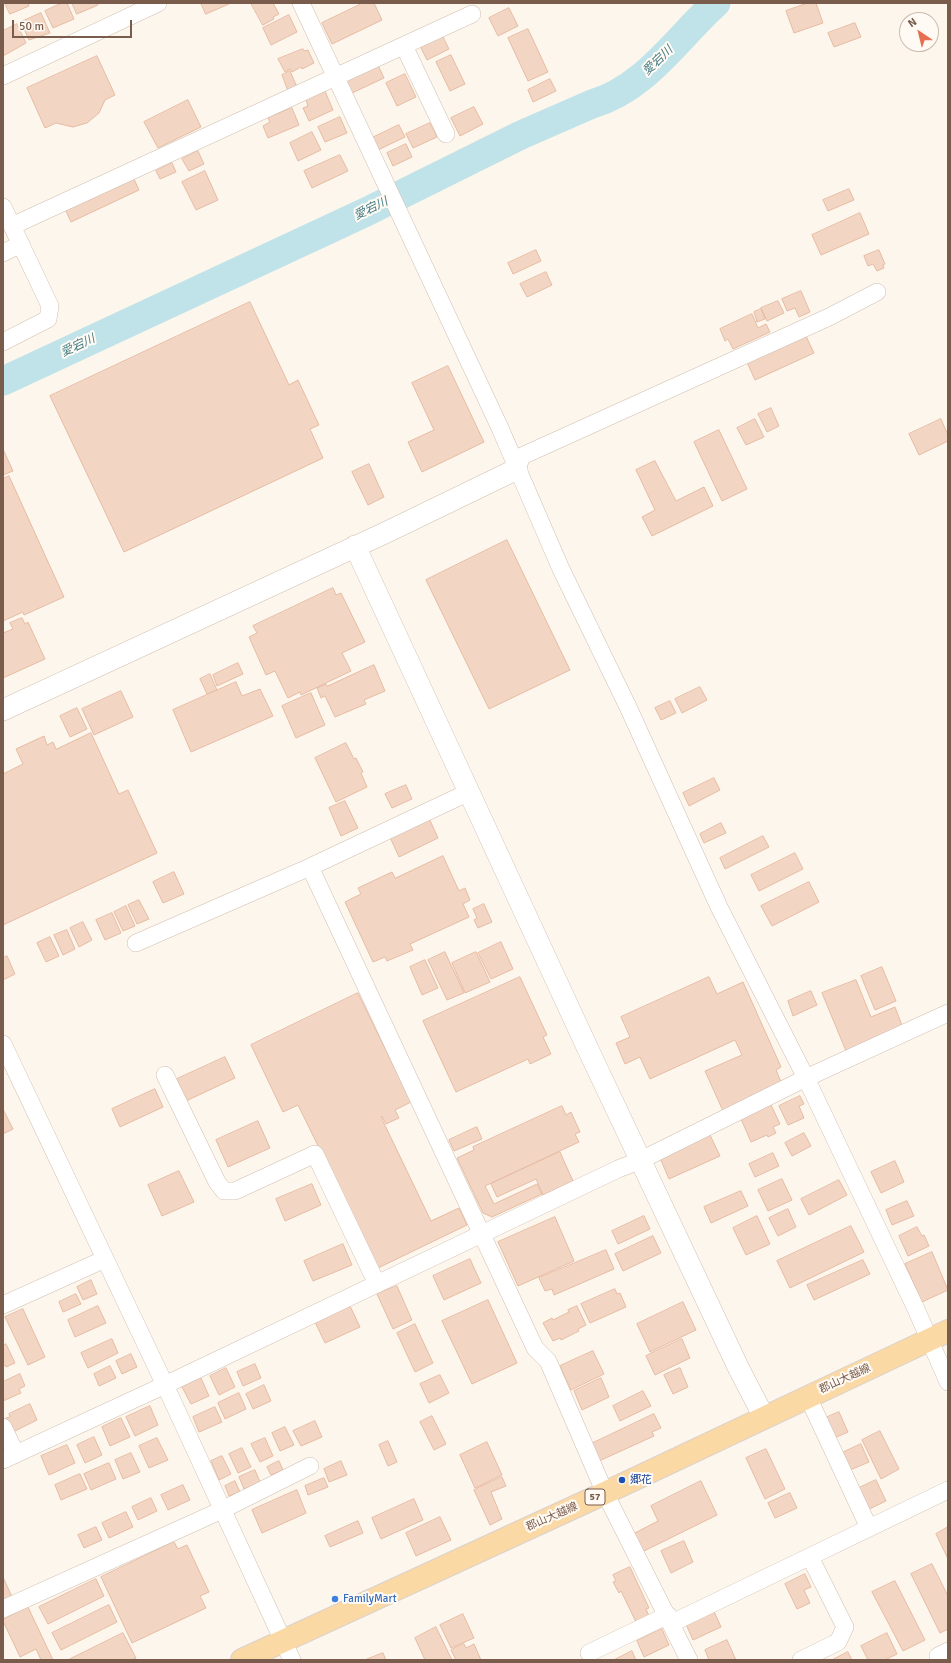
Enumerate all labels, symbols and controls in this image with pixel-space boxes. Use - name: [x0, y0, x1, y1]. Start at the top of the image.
- scale bar: [14, 12, 134, 38]
- north arrow: [899, 12, 939, 52]
- text: N: [906, 15, 919, 30]
- text: 50 m: [19, 19, 44, 34]
- water label: 愛宕川: [640, 43, 676, 79]
- water label: 愛宕川: [352, 195, 390, 223]
- water label: 愛宕川: [59, 332, 97, 360]
- street label: 郡山大越線: [817, 1361, 873, 1397]
- place label: 郷花: [630, 1473, 652, 1487]
- marker: 郷花: [617, 1475, 627, 1485]
- road number: 57: [585, 1489, 605, 1505]
- street label: 郡山大越線: [524, 1500, 580, 1534]
- place label: FamilyMart: [343, 1592, 397, 1606]
- marker: FamilyMart: [330, 1594, 340, 1604]

